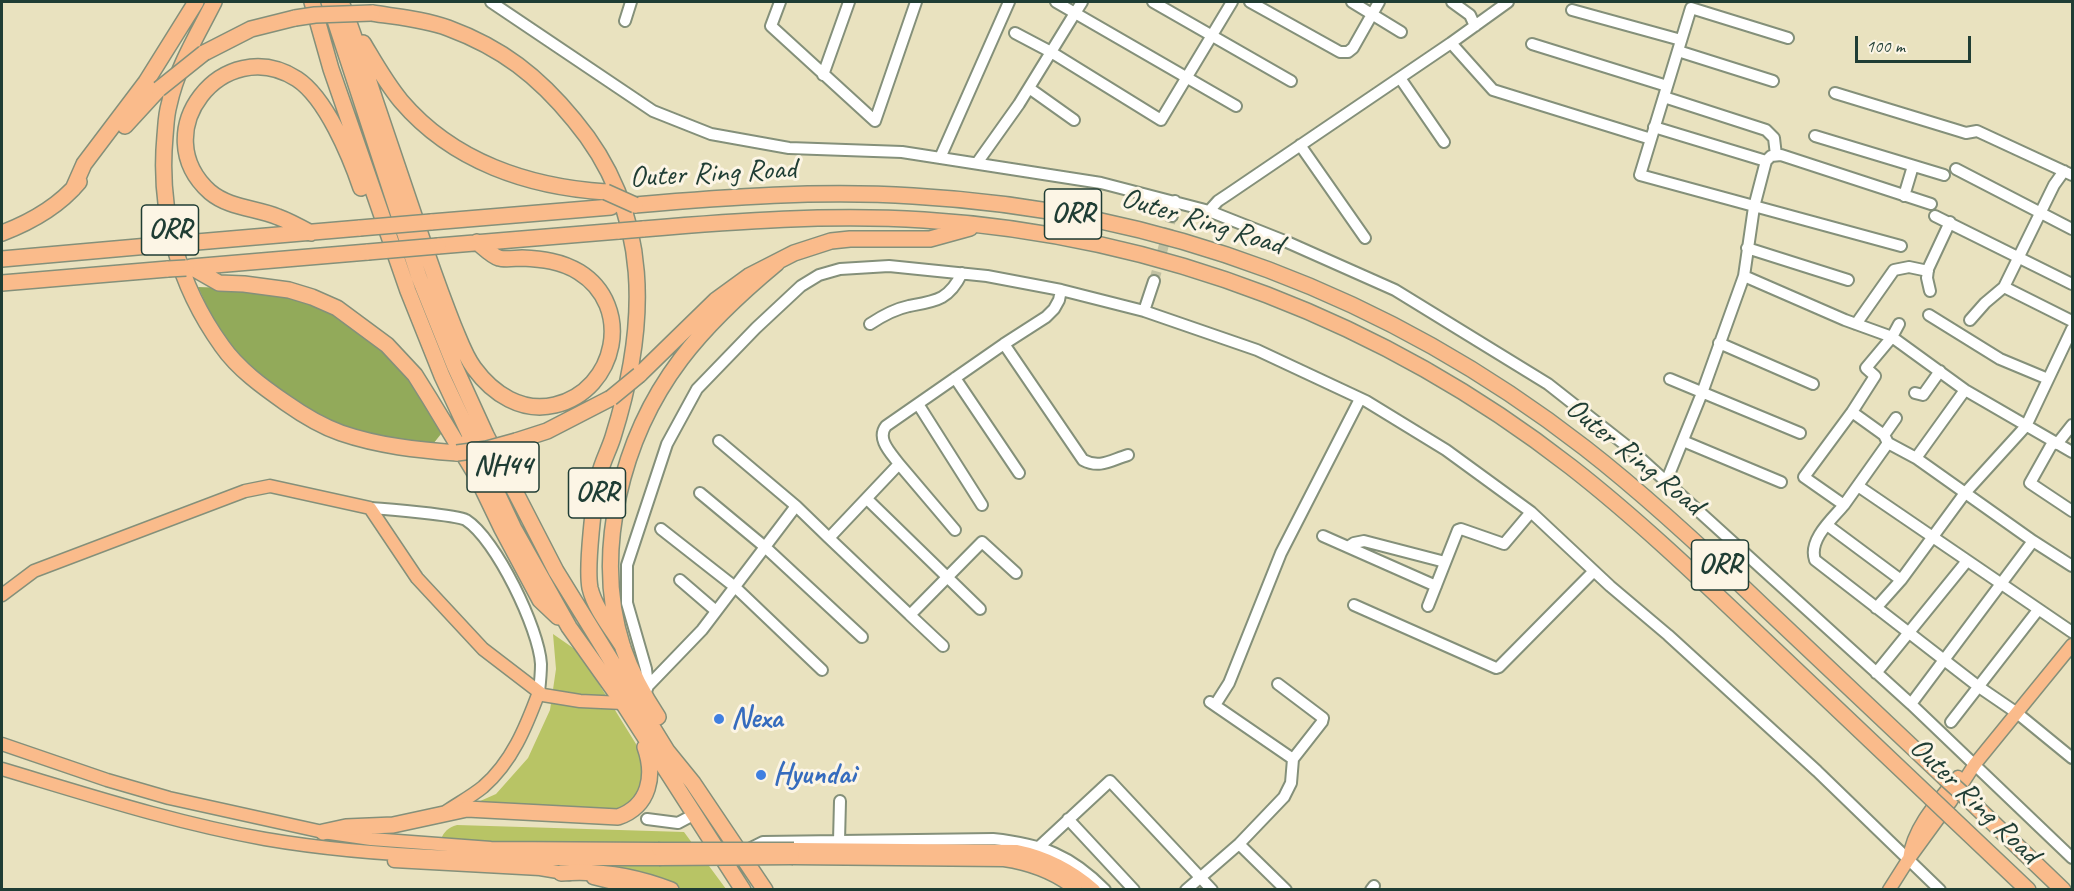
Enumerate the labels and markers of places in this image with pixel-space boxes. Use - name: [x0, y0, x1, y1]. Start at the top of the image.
- place label: Nexa: [731, 701, 782, 737]
- marker: Nexa: [712, 712, 726, 726]
- place label: Hyundai: [773, 757, 856, 793]
- marker: Hyundai: [754, 768, 768, 782]

